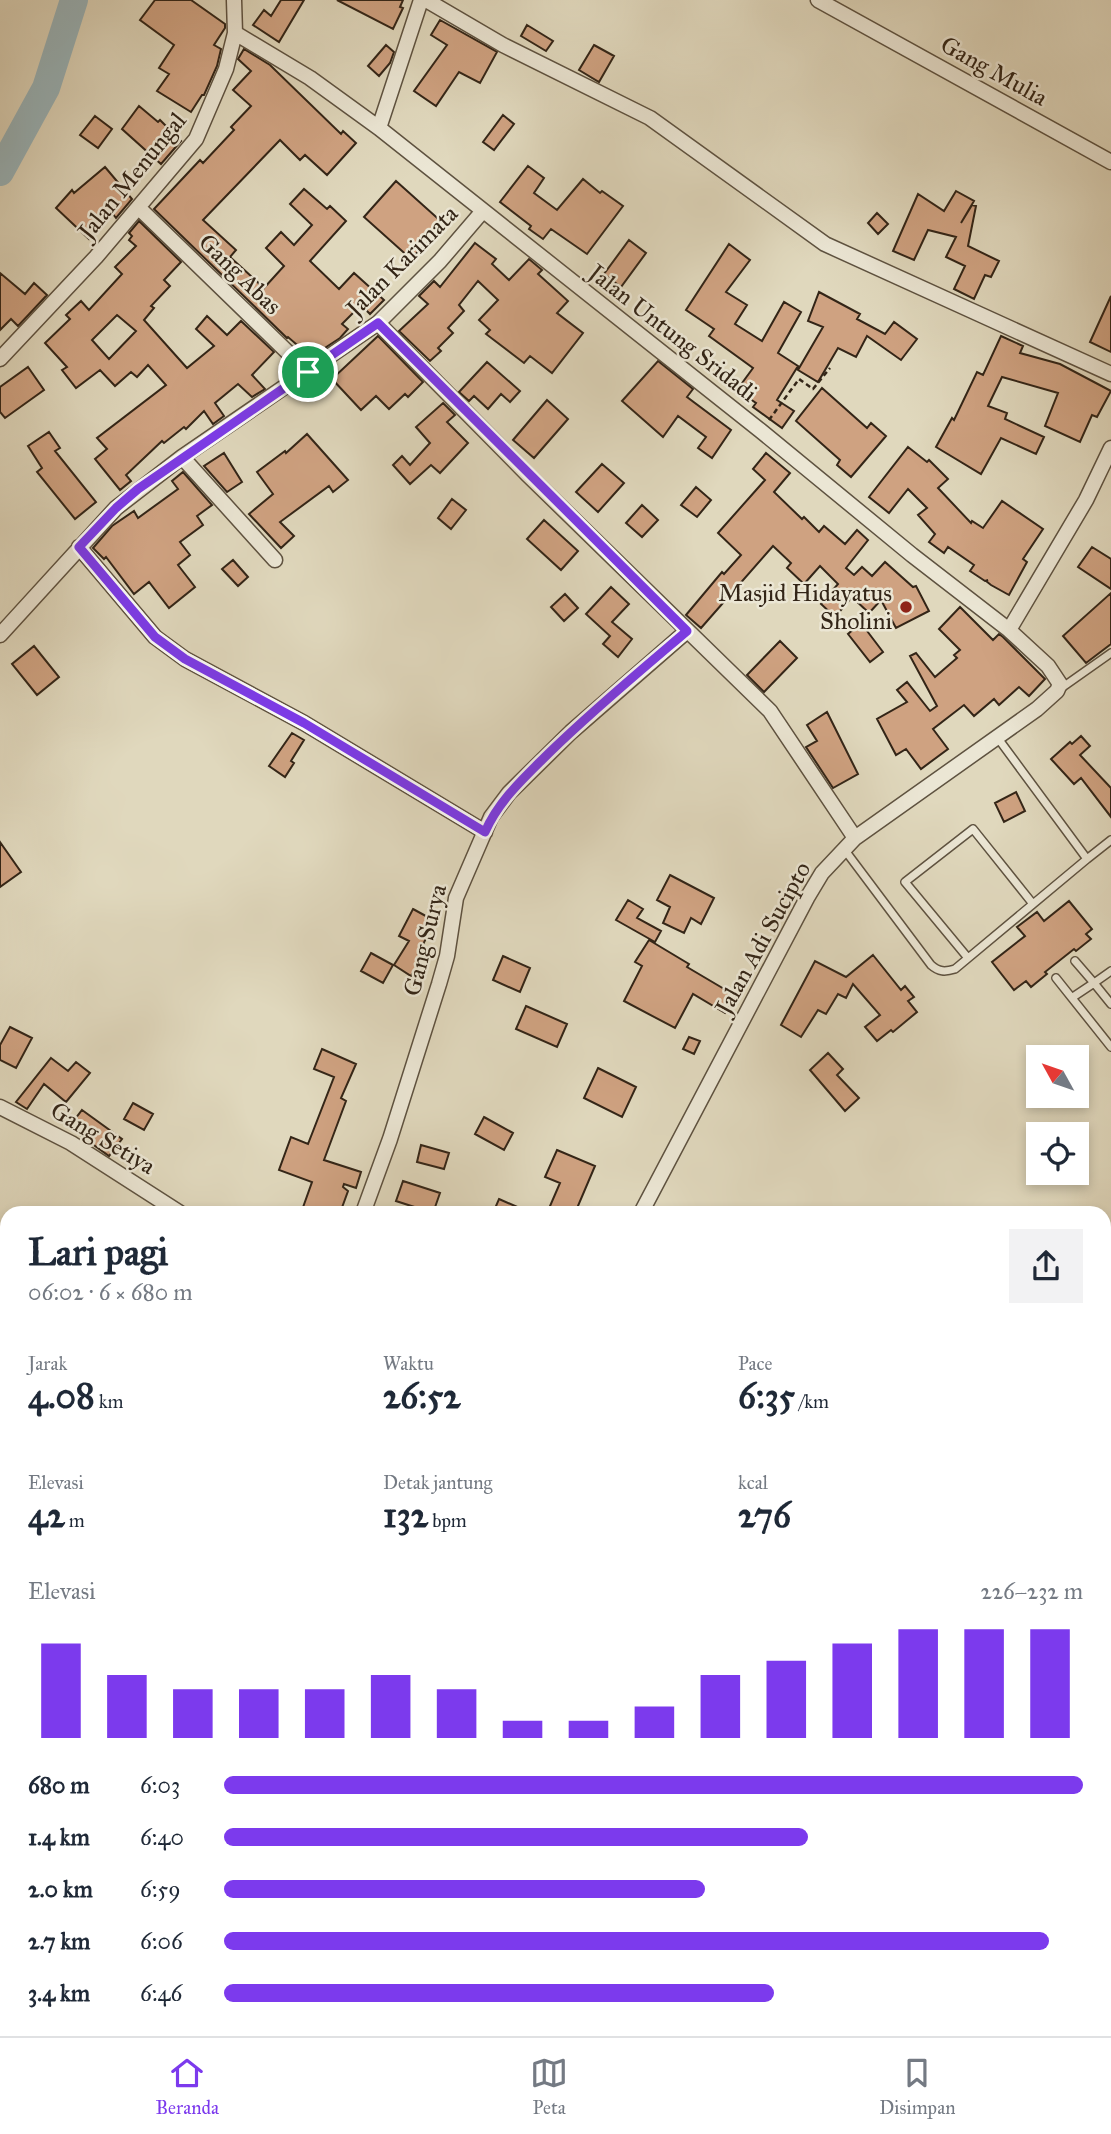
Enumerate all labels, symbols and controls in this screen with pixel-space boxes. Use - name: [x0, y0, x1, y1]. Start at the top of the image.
- street label: Gang Mulia: [935, 29, 1053, 113]
- street label: Jalan Menungal: [70, 106, 193, 248]
- street label: Jalan Karimata: [338, 198, 465, 325]
- street label: Gang Abas: [192, 227, 288, 321]
- street label: Jalan Untung Sridadi: [580, 256, 764, 409]
- pin: [278, 342, 338, 402]
- icon: arrive: [289, 353, 327, 391]
- place label: Masjid Hidayatus Sholini: [718, 578, 892, 636]
- marker: Masjid Hidayatus Sholini: [898, 599, 914, 615]
- street label: Jalan Adi Sucipto: [707, 856, 817, 1022]
- street label: Gang Surya: [397, 880, 454, 999]
- north arrow: [1026, 1045, 1088, 1108]
- map controls: [1026, 1045, 1089, 1185]
- street label: Gang Setiya: [45, 1095, 162, 1181]
- button: locate: [1026, 1122, 1089, 1185]
- text: Lari pagi: [28, 1229, 168, 1275]
- button: share: [1009, 1229, 1083, 1303]
- text: 06:02 · 6 × 680 m: [28, 1278, 193, 1306]
- text: Jarak: [28, 1352, 67, 1375]
- text: Waktu: [383, 1352, 434, 1375]
- text: Pace: [738, 1352, 772, 1375]
- text: 4.08: [28, 1375, 95, 1418]
- text: 26:52: [383, 1375, 461, 1418]
- text: 6:35: [738, 1375, 795, 1418]
- text: km: [95, 1390, 123, 1413]
- text: /km: [795, 1390, 829, 1413]
- text: Elevasi: [28, 1471, 84, 1494]
- text: Detak jantung: [383, 1471, 492, 1494]
- text: kcal: [738, 1471, 768, 1494]
- text: 42: [28, 1494, 65, 1537]
- text: 132: [383, 1494, 428, 1537]
- text: 276: [738, 1494, 791, 1537]
- text: m: [65, 1509, 85, 1532]
- text: bpm: [428, 1509, 467, 1532]
- text: Elevasi: [28, 1577, 96, 1605]
- text: 226–232 m: [980, 1577, 1083, 1605]
- text: 680 m: [28, 1771, 90, 1799]
- text: 6:03: [140, 1771, 180, 1799]
- text: 1.4 km: [28, 1823, 90, 1851]
- text: 6:40: [140, 1823, 184, 1851]
- text: 2.0 km: [28, 1875, 93, 1903]
- text: 6:59: [140, 1875, 181, 1903]
- text: 2.7 km: [28, 1927, 90, 1955]
- text: 6:06: [140, 1927, 183, 1955]
- text: 3.4 km: [28, 1979, 90, 2007]
- text: 6:46: [140, 1979, 182, 2007]
- tab: Beranda: [156, 2054, 219, 2119]
- tab: Peta: [530, 2054, 568, 2119]
- tab: Disimpan: [879, 2054, 955, 2119]

